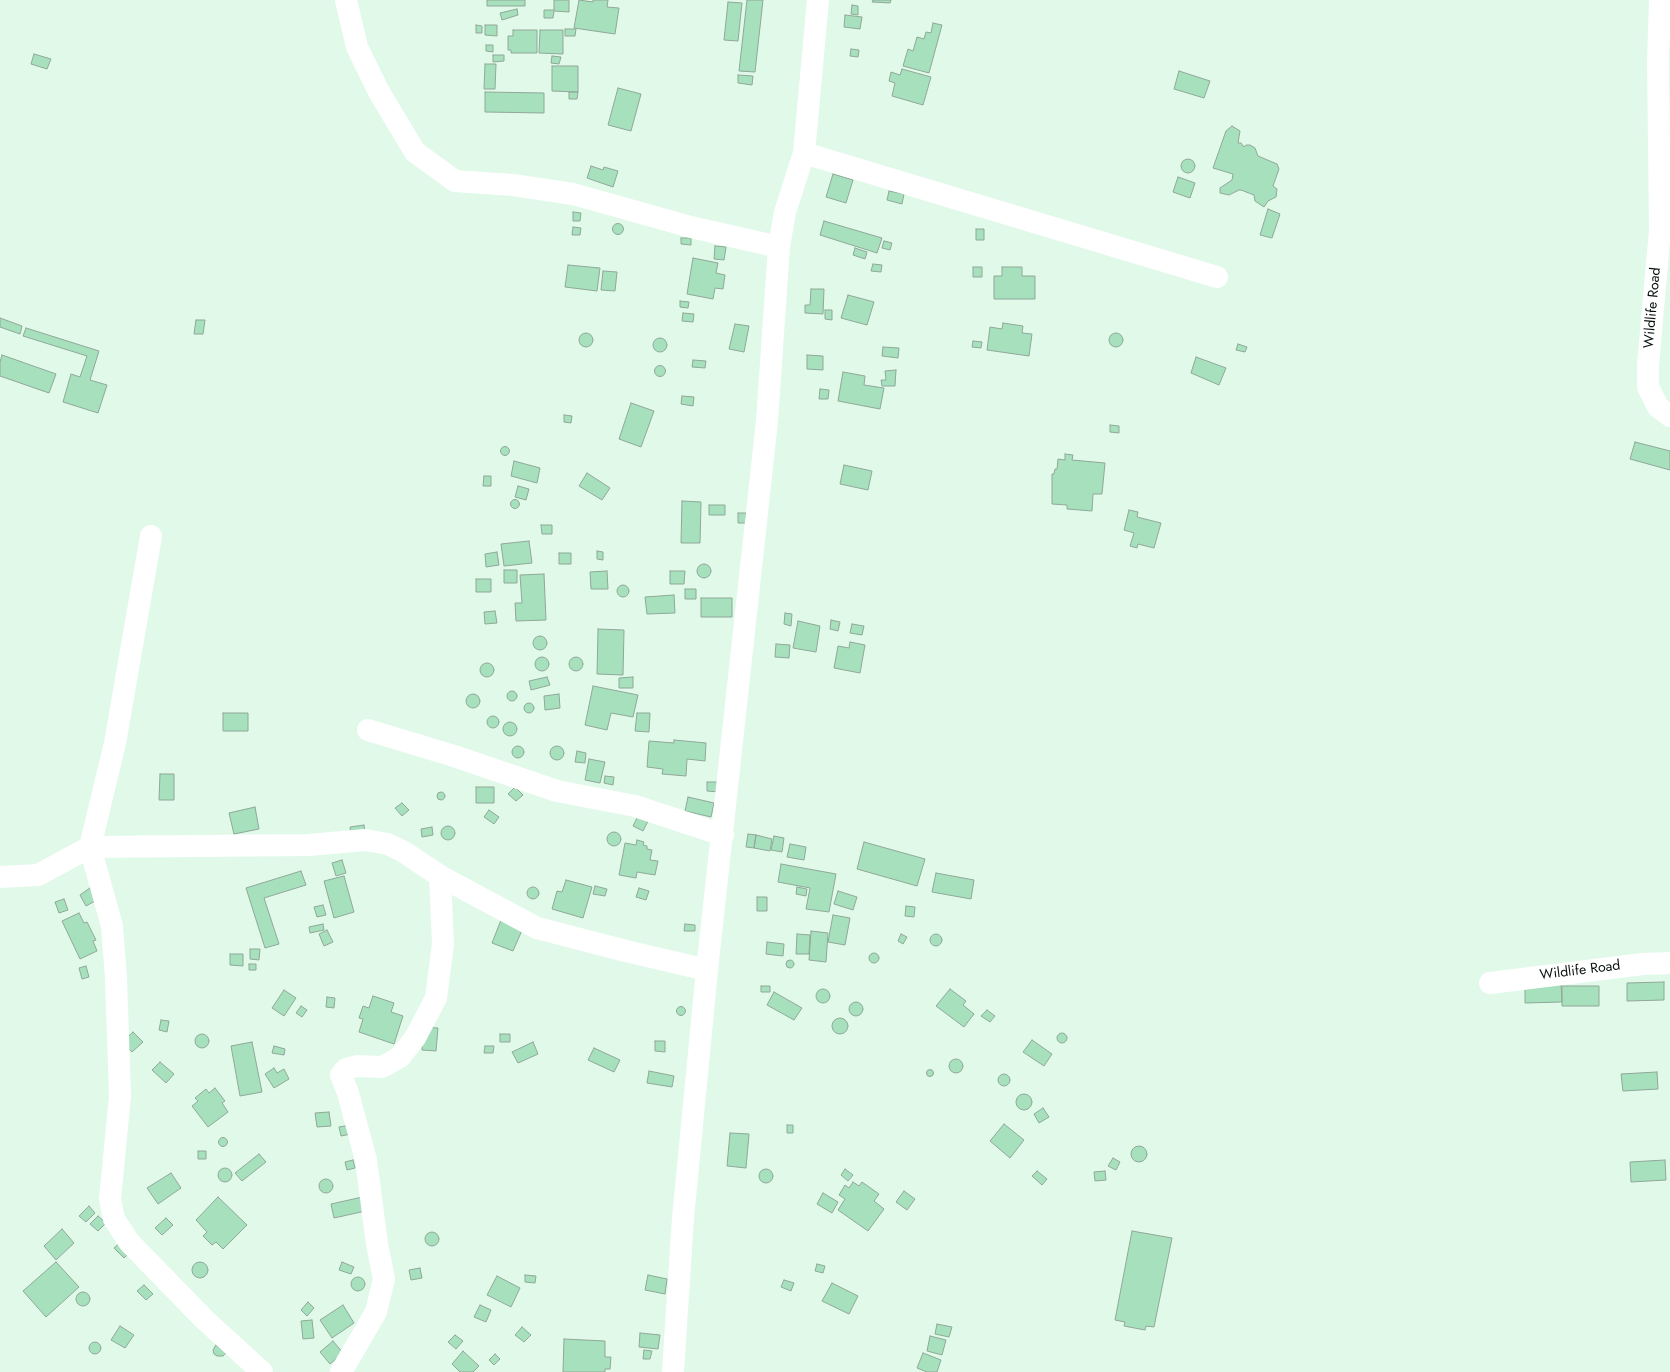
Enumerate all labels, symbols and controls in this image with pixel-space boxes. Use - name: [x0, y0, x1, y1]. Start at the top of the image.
- street label: Wildlife Road: [1641, 267, 1665, 349]
- street label: Wildlife Road: [1539, 958, 1621, 984]

